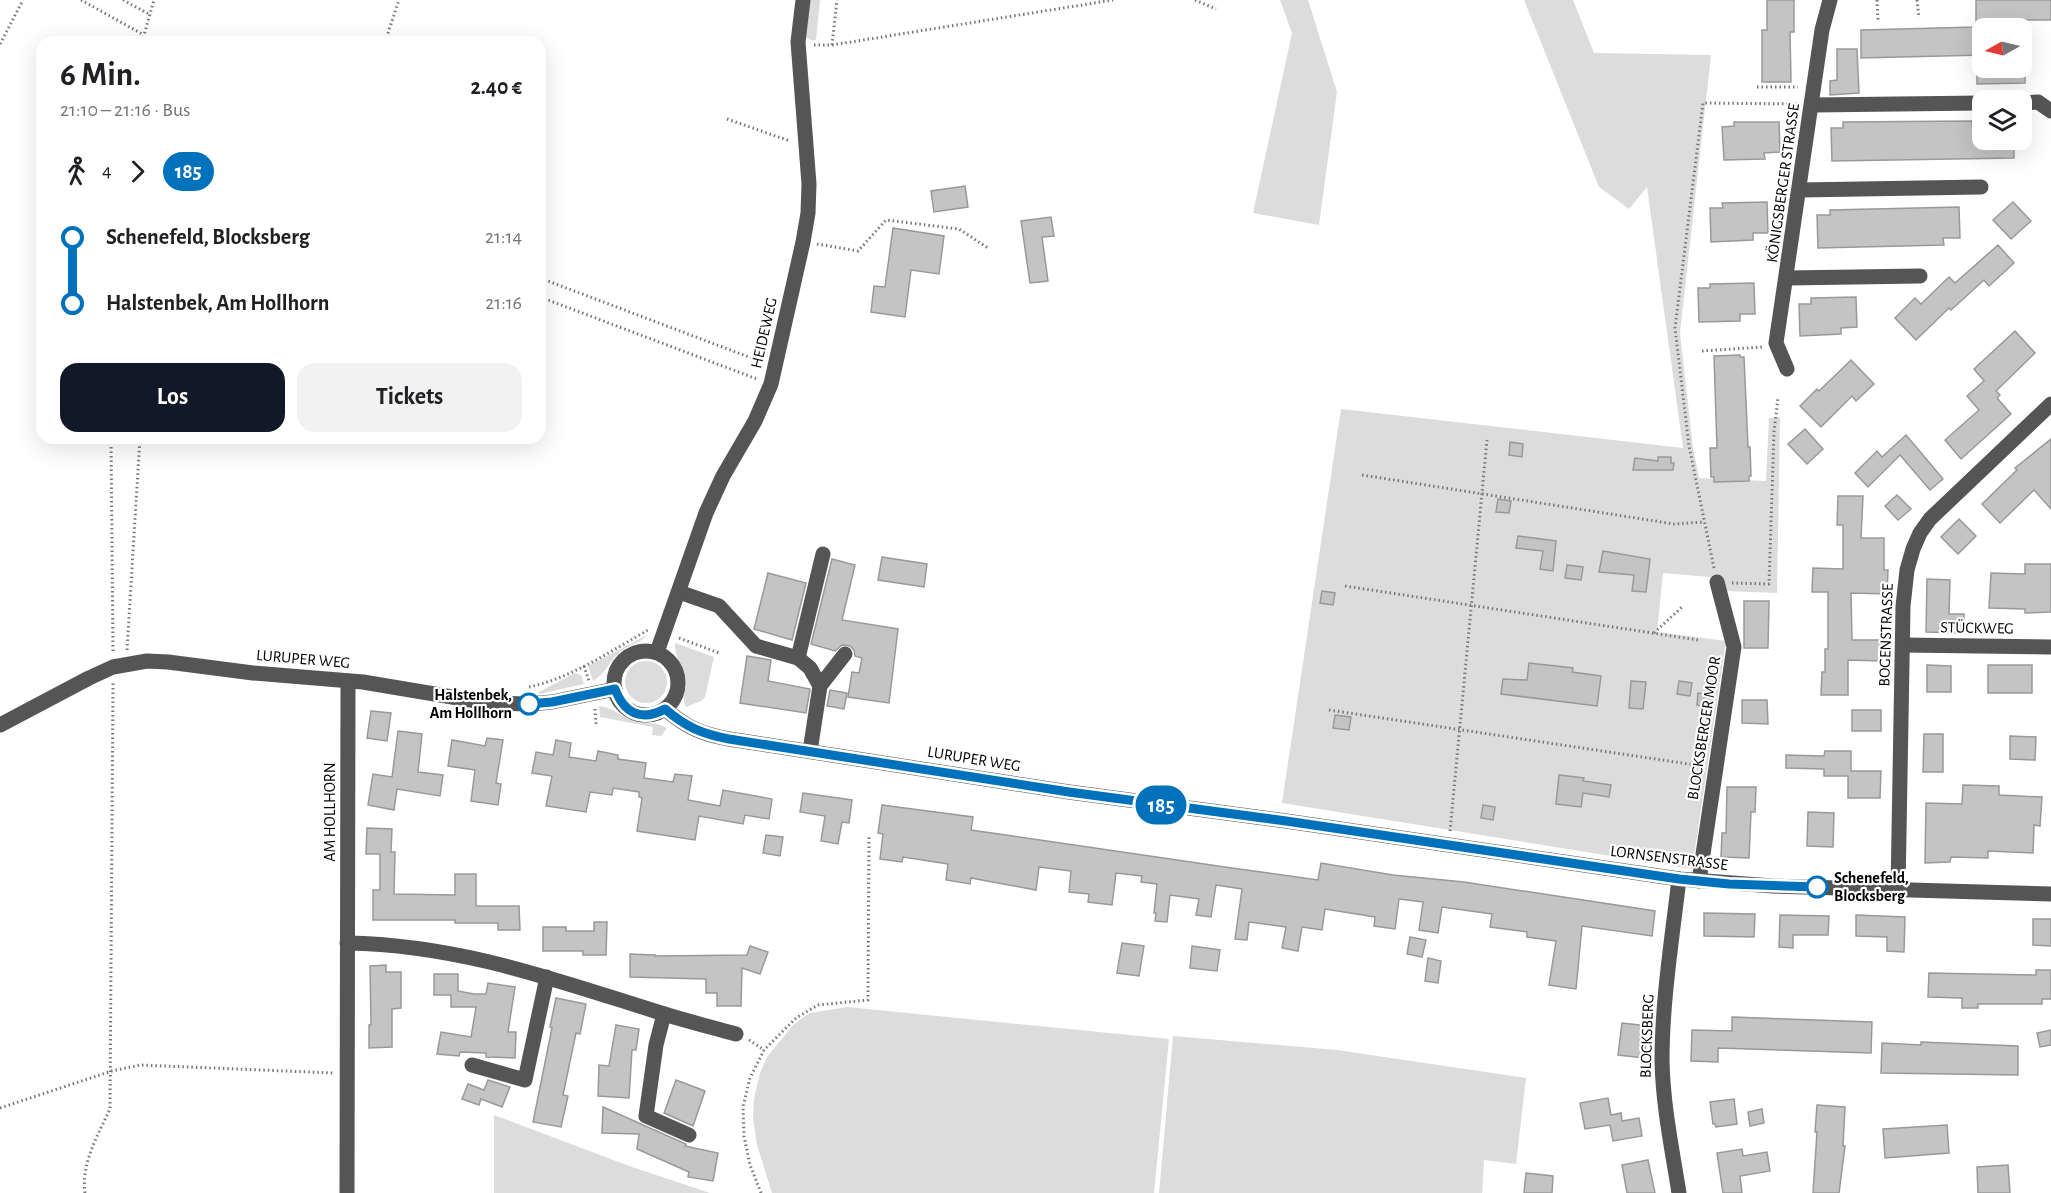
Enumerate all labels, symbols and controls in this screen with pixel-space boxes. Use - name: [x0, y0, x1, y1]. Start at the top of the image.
- north arrow: [1972, 18, 2032, 78]
- map controls: [1972, 18, 2032, 150]
- text: 6 Min.: [60, 59, 141, 92]
- text: 2.40 €: [470, 76, 522, 98]
- button: layers: [1972, 90, 2032, 150]
- text: 21:10 – 21:16 · Bus: [60, 100, 190, 120]
- street label: KÖNIGSBERGER STRASSE: [1762, 102, 1802, 264]
- icon: walk: [60, 155, 93, 188]
- icon: forward: [121, 155, 154, 188]
- text: 4: [102, 161, 112, 181]
- text: 185: [175, 161, 202, 182]
- text: Schenefeld, Blocksberg: [106, 226, 310, 248]
- text: 21:14: [485, 227, 522, 247]
- text: Halstenbek, Am Hollhorn: [106, 292, 329, 314]
- text: 21:16: [485, 293, 522, 313]
- street label: HEIDEWEG: [748, 296, 780, 370]
- button: Los: [60, 363, 285, 432]
- button: Tickets: [297, 363, 522, 432]
- street label: BOGENSTRASSE: [1876, 583, 1896, 687]
- street label: STÜCKWEG: [1940, 617, 2014, 637]
- street label: LURUPER WEG: [255, 647, 351, 671]
- street label: BLOCKSBERGER MOOR: [1685, 655, 1723, 801]
- place label: Halstenbek, Am Hollhorn: [430, 687, 512, 721]
- marker: Halstenbek, Am Hollhorn: [518, 693, 540, 715]
- street label: LURUPER WEG: [926, 744, 1022, 774]
- street label: AM HOLLHORN: [322, 762, 338, 862]
- line badge: 185: [1126, 786, 1196, 824]
- text: 185: [1148, 795, 1175, 816]
- street label: LORNSENSTRASSE: [1609, 843, 1729, 873]
- place label: Schenefeld, Blocksberg: [1834, 870, 1909, 904]
- marker: Schenefeld, Blocksberg: [1806, 876, 1828, 898]
- street label: BLOCKSBERG: [1638, 994, 1656, 1078]

